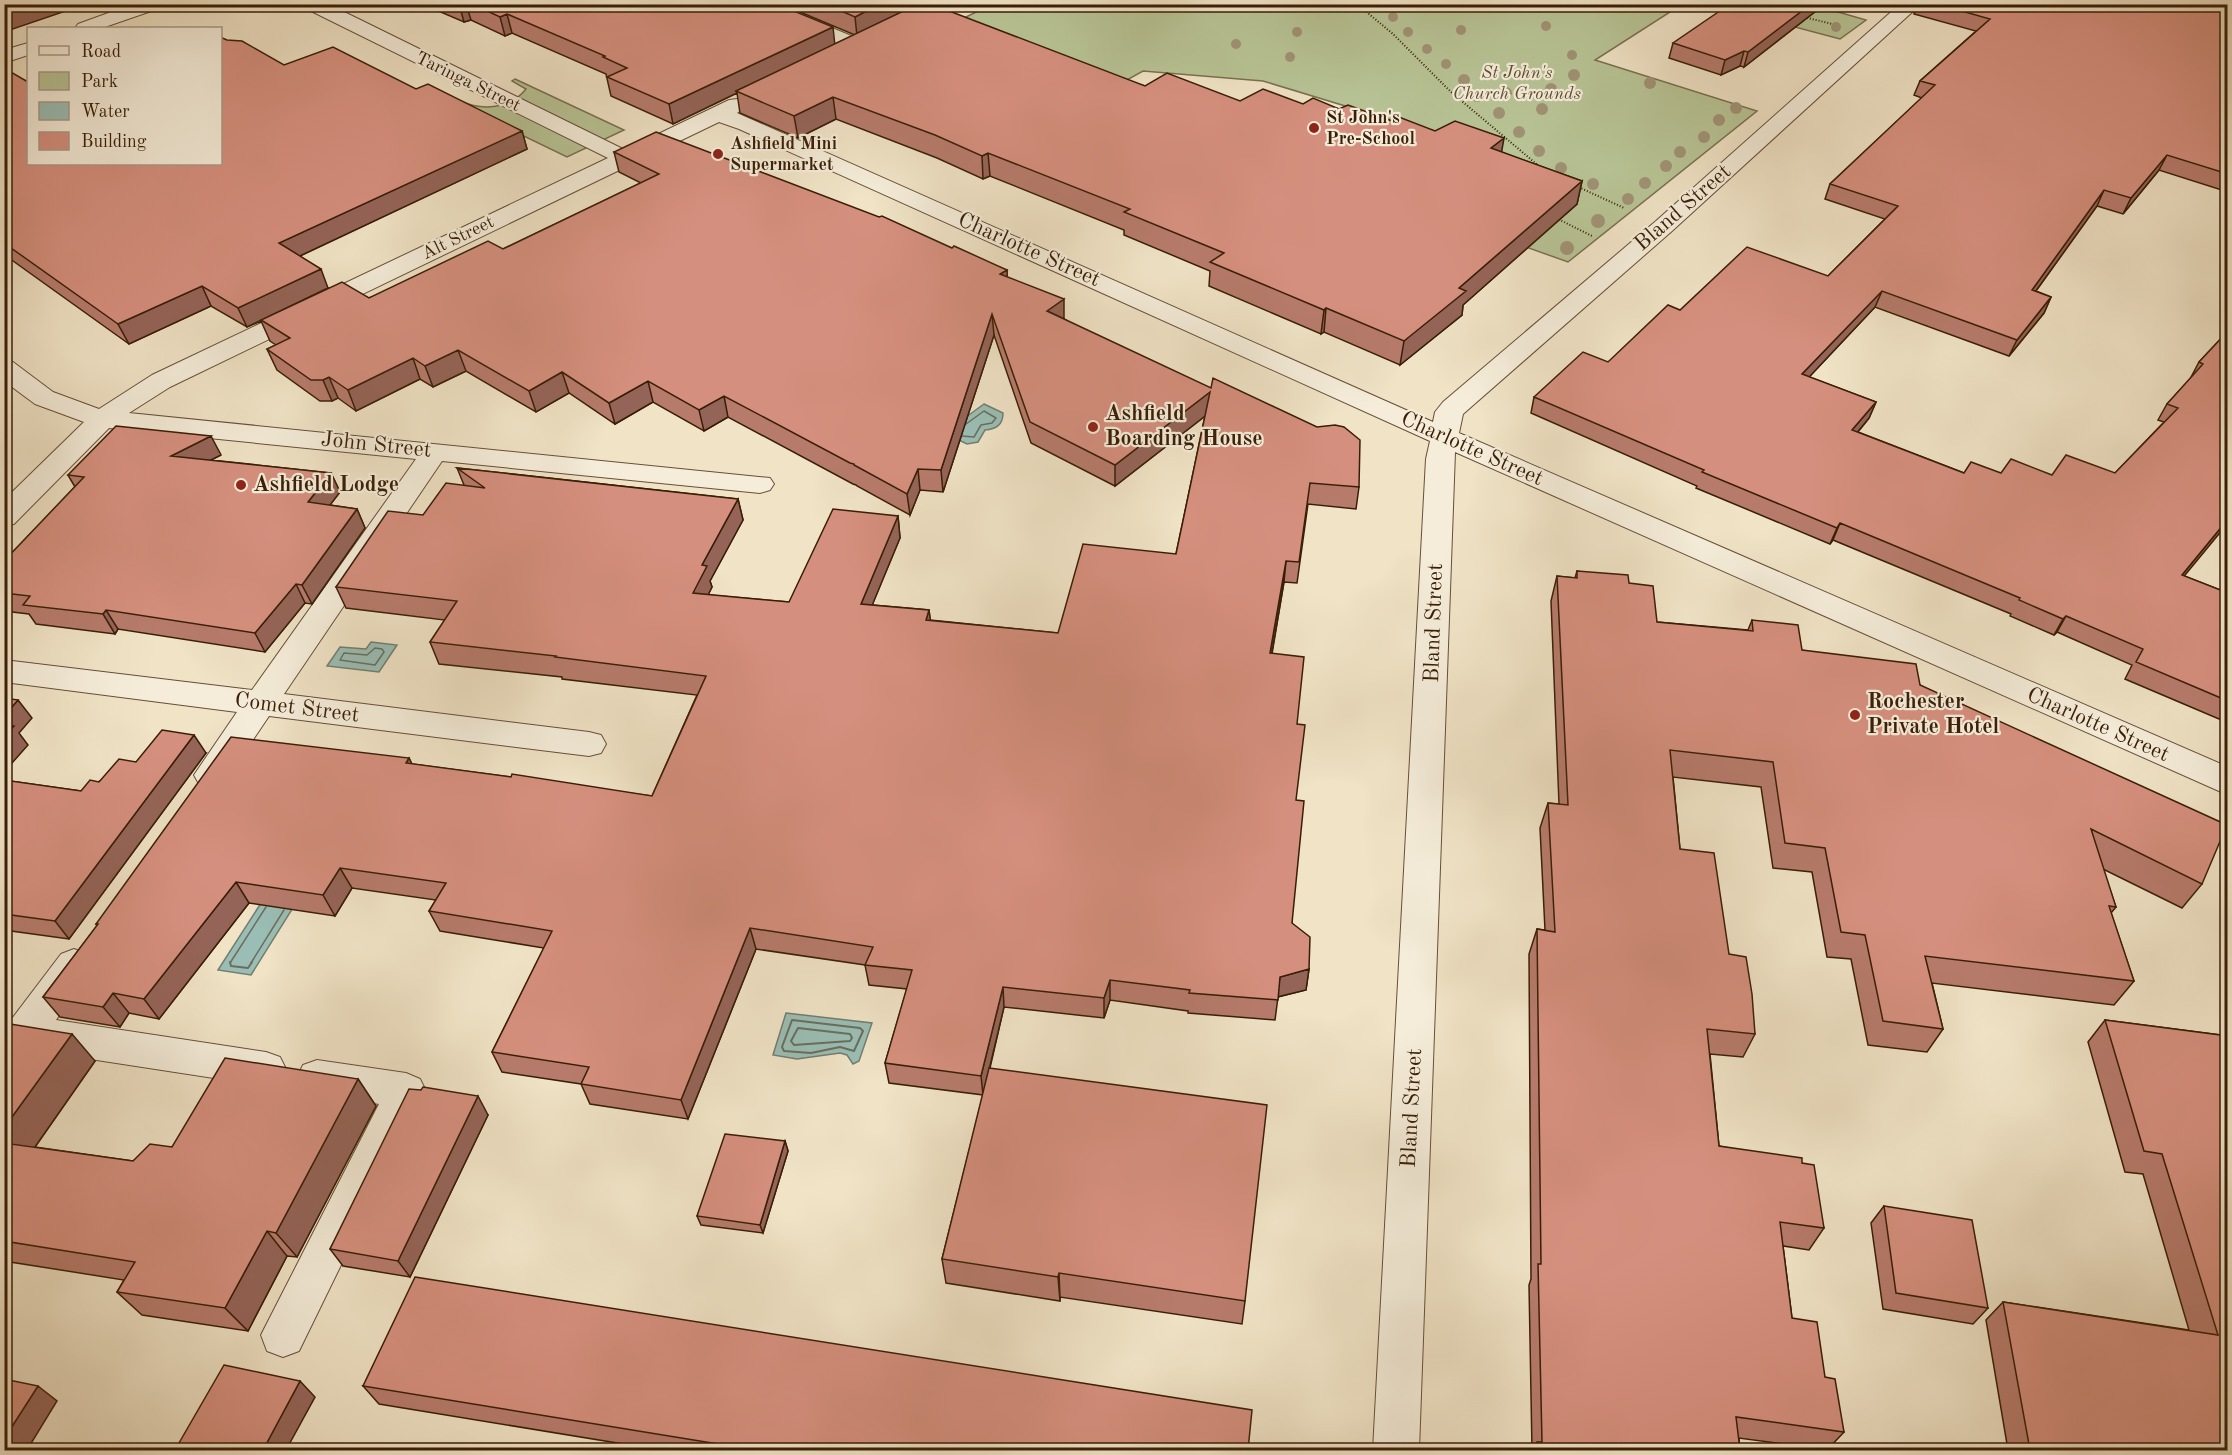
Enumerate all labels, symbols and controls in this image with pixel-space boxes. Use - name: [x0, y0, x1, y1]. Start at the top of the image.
- legend: [27, 27, 222, 165]
- text: Road: [81, 43, 121, 61]
- street label: Taringa Street: [413, 49, 523, 115]
- park label: St John's Church Grounds: [1453, 64, 1582, 103]
- text: Park: [81, 73, 118, 91]
- text: Water: [81, 103, 130, 121]
- place label: St John's Pre-School: [1326, 109, 1415, 148]
- marker: St John's Pre-School: [1307, 121, 1321, 135]
- text: Building: [81, 133, 147, 151]
- place label: Ashfield Mini Supermarket: [730, 135, 837, 174]
- marker: Ashfield Mini Supermarket: [711, 147, 725, 161]
- street label: Bland Street: [1631, 160, 1735, 256]
- street label: Charlotte Street: [954, 209, 1104, 291]
- street label: Alt Street: [419, 213, 497, 263]
- place label: Ashfield Boarding House: [1105, 403, 1263, 450]
- street label: Charlotte Street: [1397, 408, 1547, 490]
- marker: Ashfield Boarding House: [1086, 420, 1100, 434]
- street label: John Street: [320, 428, 432, 462]
- place label: Ashfield Lodge: [253, 474, 399, 496]
- marker: Ashfield Lodge: [234, 478, 248, 492]
- street label: Bland Street: [1421, 563, 1447, 683]
- street label: Charlotte Street: [2023, 684, 2173, 766]
- street label: Comet Street: [233, 689, 361, 727]
- place label: Rochester Private Hotel: [1867, 691, 2000, 738]
- marker: Rochester Private Hotel: [1848, 708, 1862, 722]
- street label: Bland Street: [1398, 1048, 1426, 1168]

